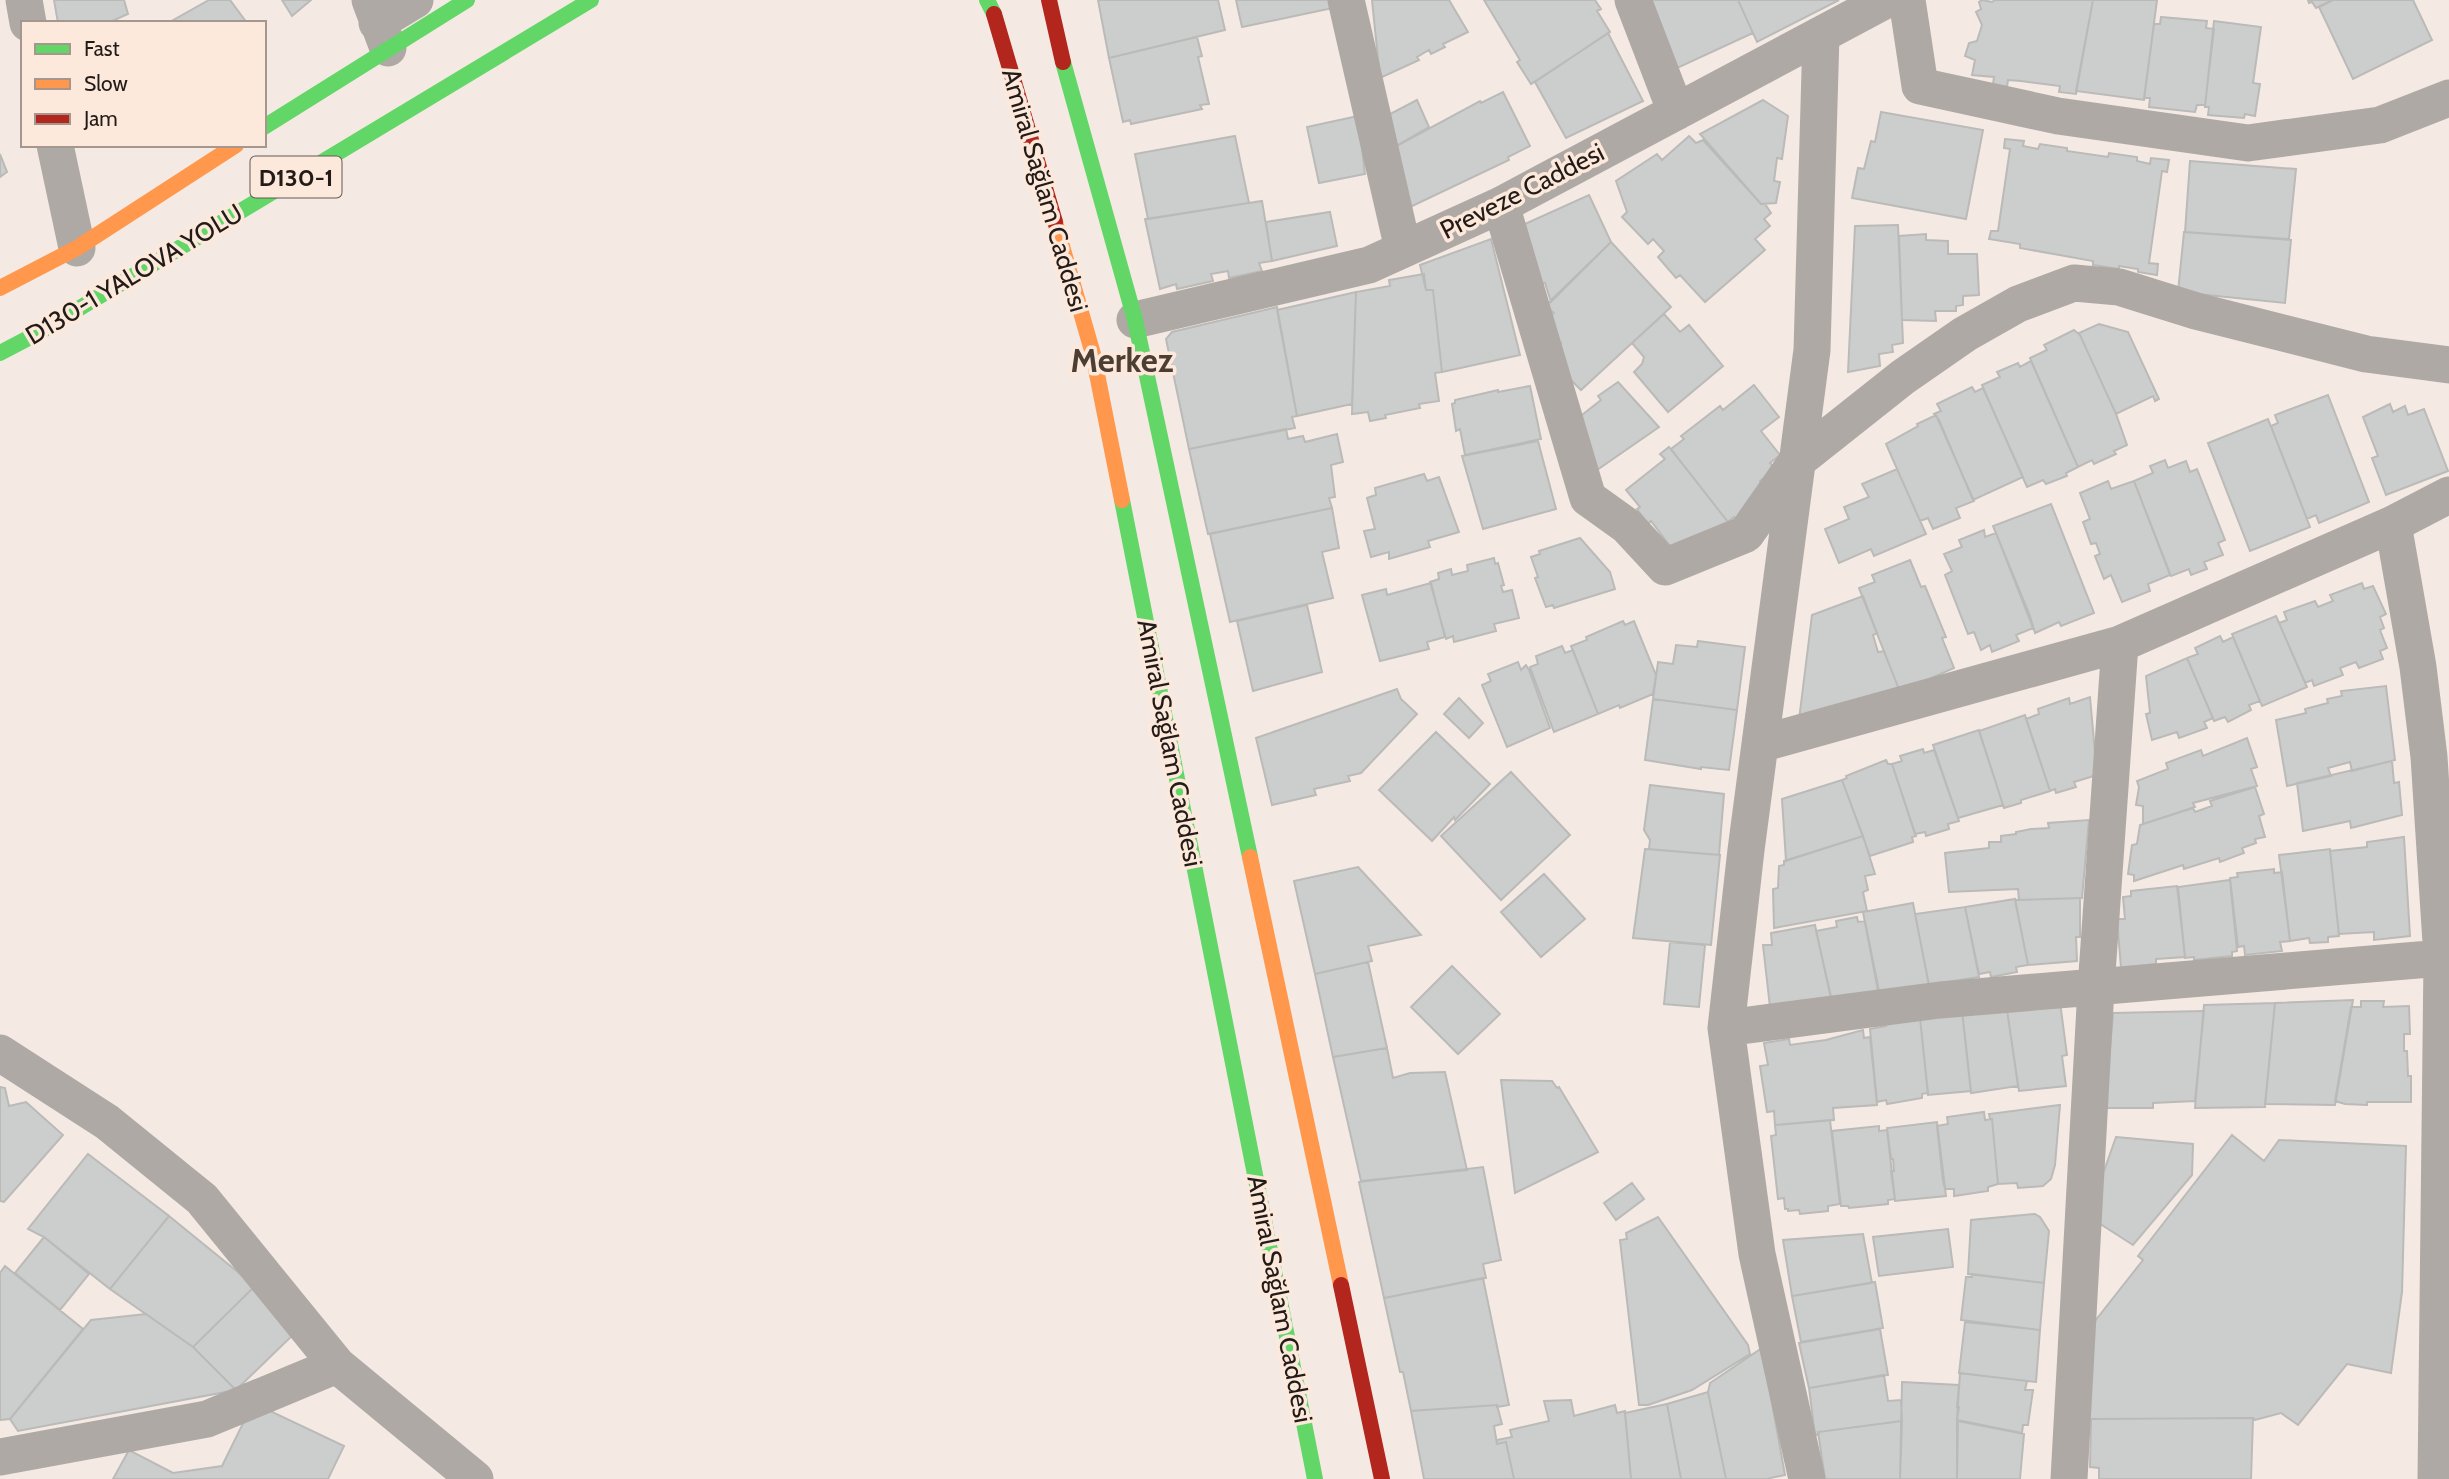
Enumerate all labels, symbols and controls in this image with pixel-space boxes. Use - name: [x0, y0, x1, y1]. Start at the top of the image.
- legend: [21, 21, 266, 147]
- text: Fast: [84, 36, 120, 61]
- street label: Amiral Sağlam Caddesi: [995, 65, 1095, 315]
- text: Slow: [84, 71, 128, 96]
- text: Jam: [83, 106, 118, 131]
- street label: Preveze Caddesi: [1435, 136, 1609, 246]
- road number: D130-1: [250, 156, 342, 197]
- street label: D130-1 YALOVA YOLU: [20, 197, 248, 351]
- district label: Merkez: [1071, 340, 1174, 380]
- street label: Amiral Sağlam Caddesi: [1130, 616, 1210, 870]
- street label: Amiral Sağlam Caddesi: [1240, 1172, 1320, 1426]

